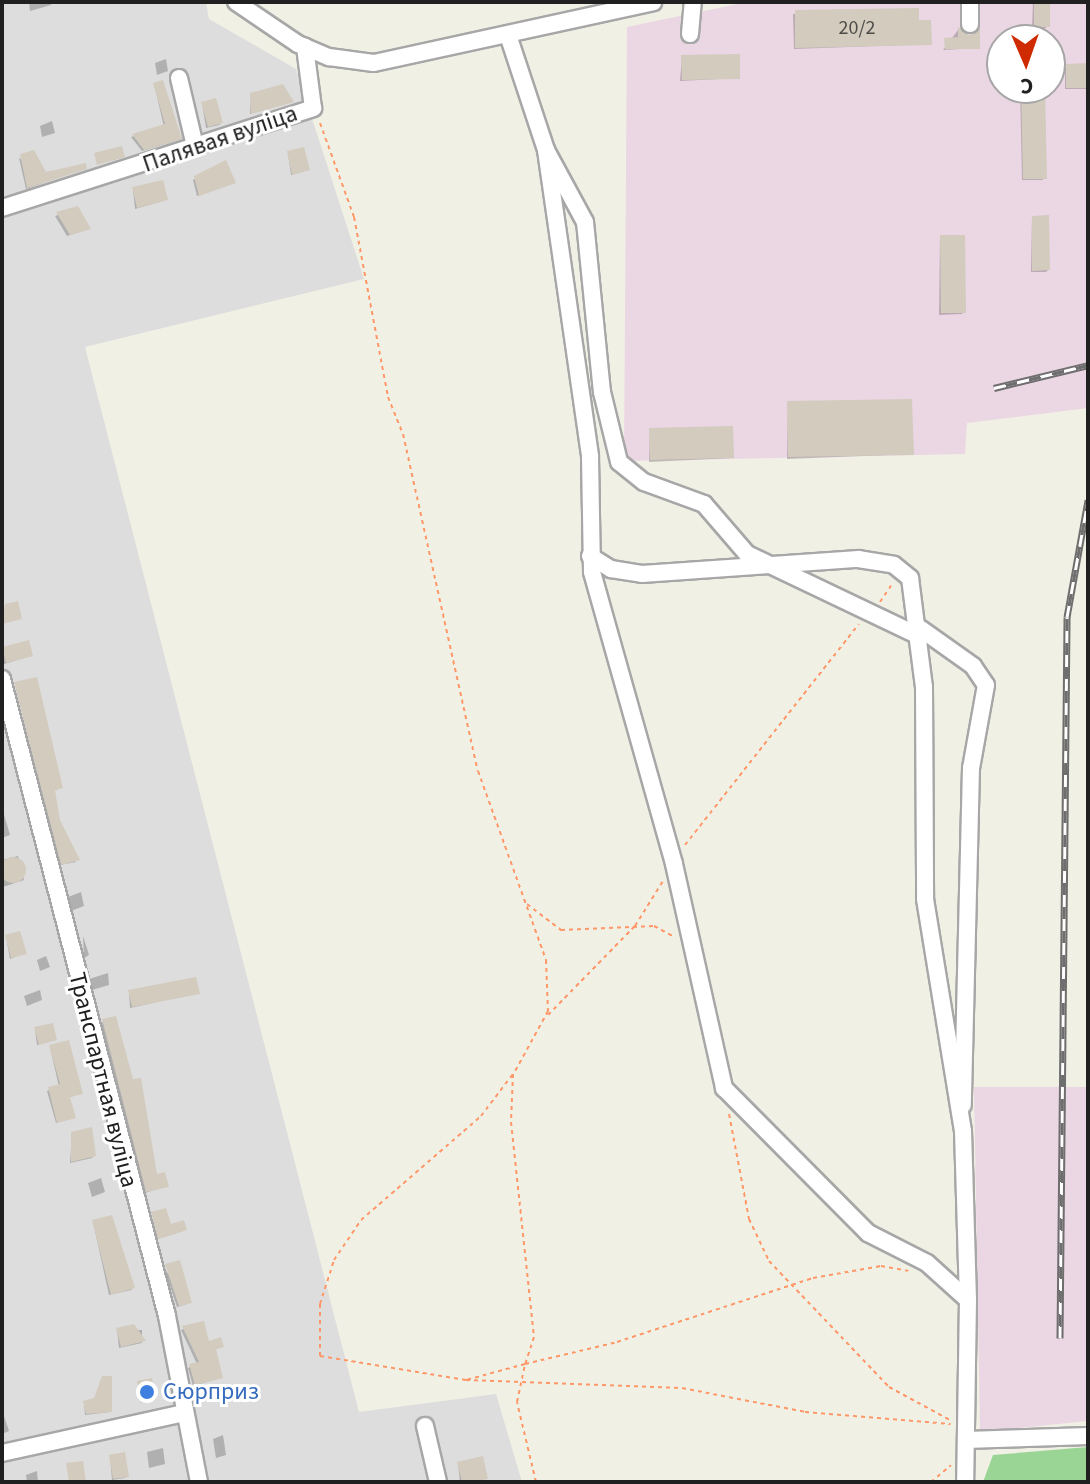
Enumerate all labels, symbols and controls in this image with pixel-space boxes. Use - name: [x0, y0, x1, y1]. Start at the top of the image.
- house number: 20/2: [839, 16, 875, 40]
- north arrow: [986, 24, 1066, 104]
- text: С: [1020, 70, 1034, 102]
- street label: Палявая вуліца: [139, 99, 301, 179]
- street label: Транспартная вуліца: [62, 969, 144, 1191]
- place label: Сюрприз: [163, 1378, 259, 1406]
- marker: Сюрприз: [138, 1383, 156, 1401]

